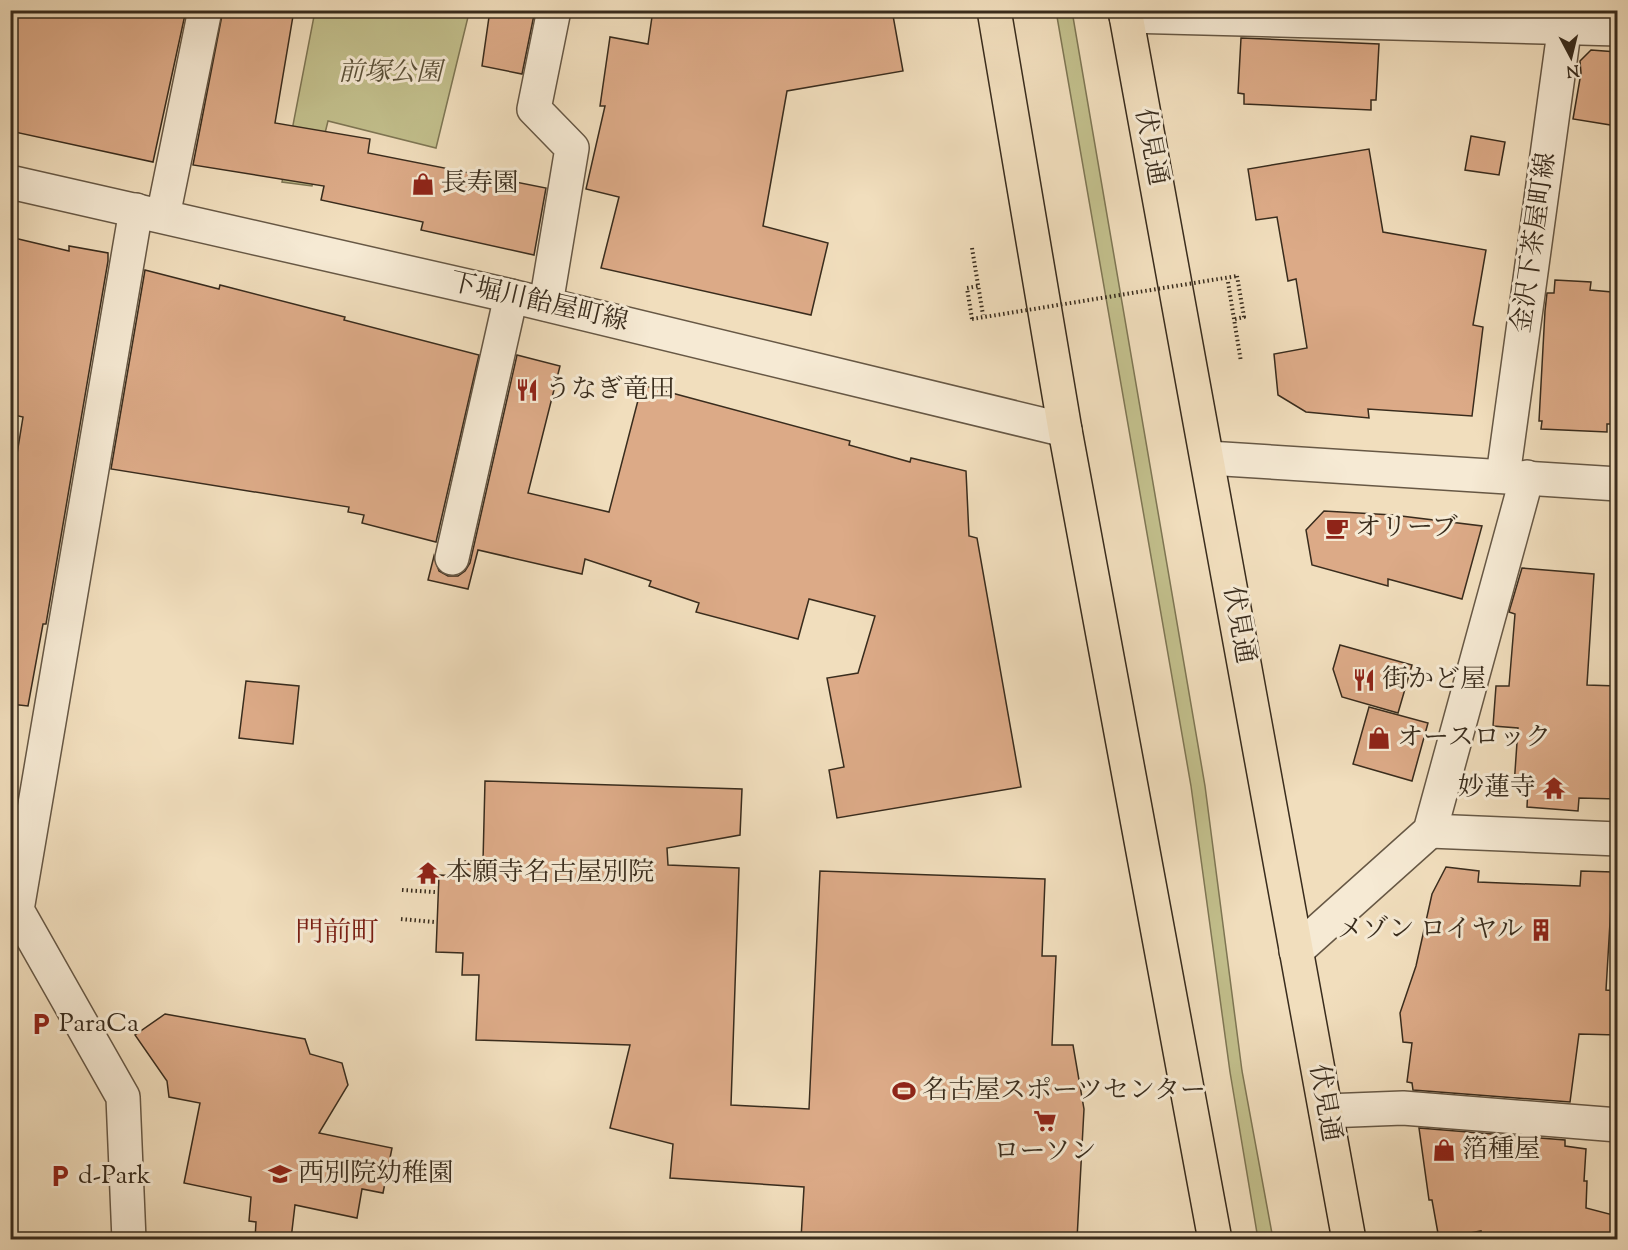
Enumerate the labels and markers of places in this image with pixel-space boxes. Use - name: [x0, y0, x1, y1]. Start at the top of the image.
- place label: 長寿園: [441, 166, 519, 203]
- shop icon: 長寿園: [410, 171, 436, 197]
- place label: うなぎ竜田: [545, 372, 675, 409]
- restaurant icon: うなぎ竜田: [514, 377, 540, 403]
- place label: オリーブ: [1355, 510, 1458, 547]
- cafe icon: オリーブ: [1324, 515, 1350, 541]
- place label: 街かど屋: [1382, 662, 1486, 699]
- restaurant icon: 街かど屋: [1351, 667, 1377, 693]
- place label: オースロック: [1397, 720, 1551, 757]
- shop icon: オースロック: [1366, 725, 1392, 751]
- place label: 妙蓮寺: [1458, 770, 1536, 807]
- temple icon: 妙蓮寺: [1541, 775, 1567, 801]
- place label: 本願寺名古屋別院: [446, 855, 654, 892]
- temple icon: 本願寺名古屋別院: [415, 860, 441, 886]
- place label: メゾン ロイヤル: [1337, 912, 1523, 949]
- building icon: メゾン ロイヤル: [1528, 917, 1554, 943]
- place label: ParaCa: [59, 1006, 139, 1043]
- parking icon: ParaCa: [28, 1011, 54, 1037]
- place label: 名古屋スポーツセンター: [922, 1073, 1206, 1110]
- sports icon: 名古屋スポーツセンター: [891, 1078, 917, 1104]
- supermarket icon: ローソン: [1032, 1108, 1058, 1134]
- place label: 箔種屋: [1462, 1132, 1540, 1169]
- place label: ローソン: [994, 1134, 1096, 1171]
- shop icon: 箔種屋: [1431, 1137, 1457, 1163]
- place label: 西別院幼稚園: [298, 1156, 454, 1193]
- place label: d-Park: [78, 1158, 151, 1195]
- school or university icon: 西別院幼稚園: [267, 1161, 293, 1187]
- parking icon: d-Park: [47, 1163, 73, 1189]

